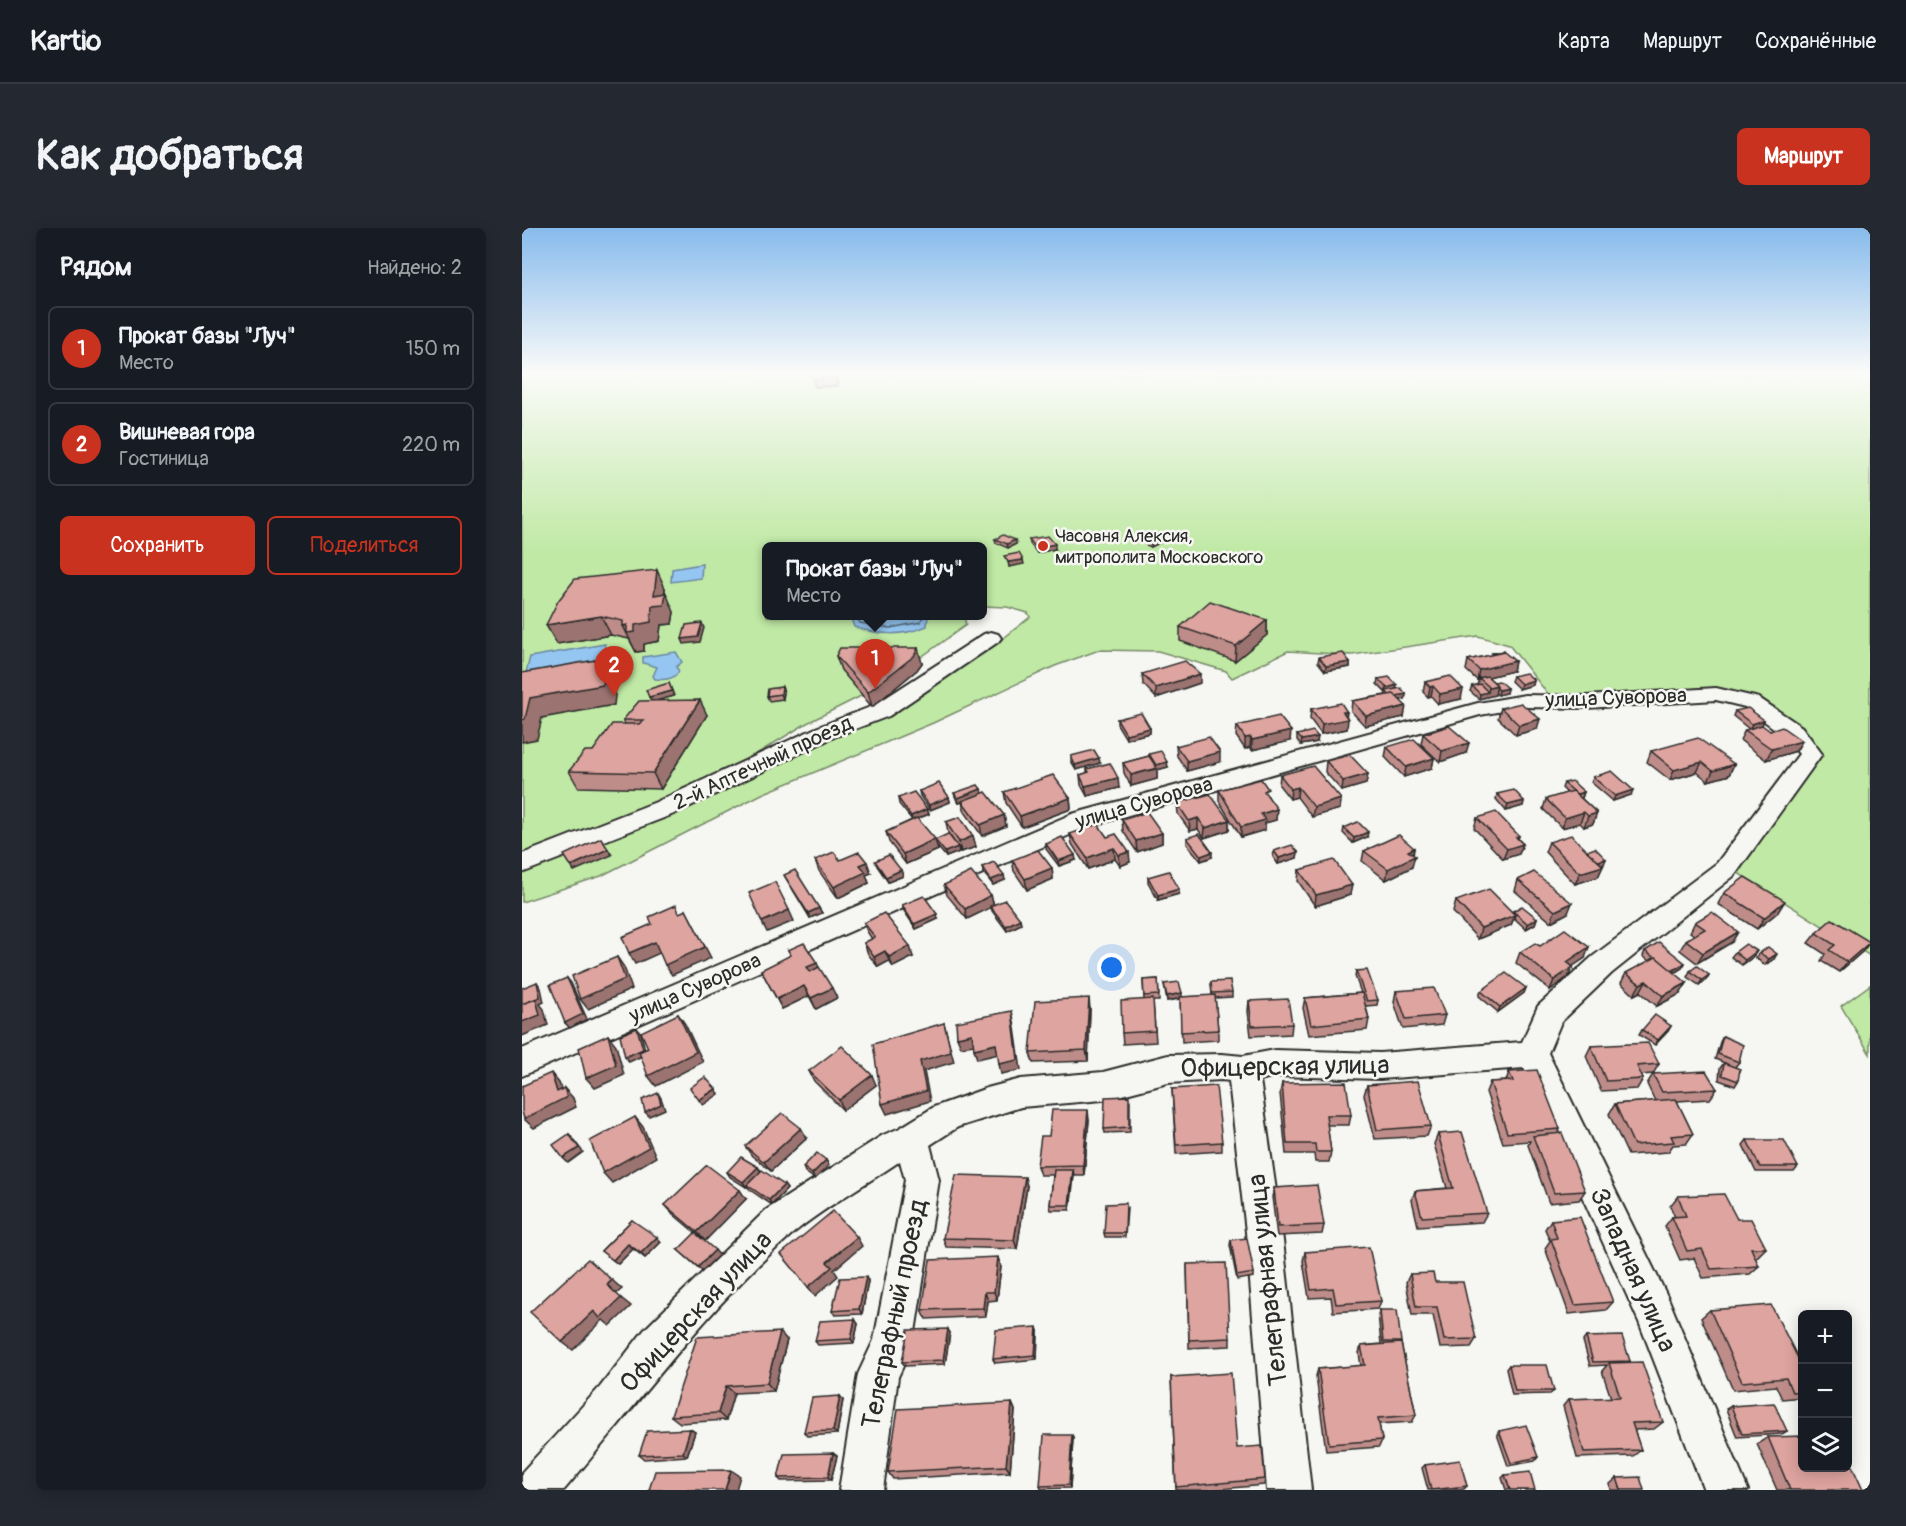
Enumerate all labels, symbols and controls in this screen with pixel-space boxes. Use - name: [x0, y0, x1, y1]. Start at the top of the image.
- text: Kartio: [30, 24, 101, 59]
- text: Карта: [1558, 28, 1610, 55]
- text: Маршрут: [1643, 28, 1722, 55]
- text: Сохранённые: [1755, 28, 1876, 55]
- button: Маршрут: [1737, 128, 1870, 185]
- text: Как добраться: [36, 130, 303, 182]
- text: Рядом: [60, 251, 132, 283]
- text: Найдено: 2: [367, 255, 462, 280]
- text: Прокат базы "Луч": [119, 322, 296, 350]
- text: 1: [78, 336, 85, 361]
- text: 150 m: [406, 336, 460, 361]
- text: Место: [119, 350, 174, 375]
- text: Вишневая гора: [119, 418, 255, 446]
- text: 2: [76, 432, 87, 457]
- text: 220 m: [402, 432, 460, 457]
- text: Гостиница: [119, 446, 209, 471]
- button: Сохранить: [60, 516, 255, 575]
- button: Поделиться: [267, 516, 462, 575]
- place label: Часовня Алексия, митрополита Московского: [1055, 525, 1263, 569]
- marker: Часовня Алексия, митрополита Московского: [1036, 539, 1050, 553]
- popup: [762, 542, 987, 620]
- text: Прокат базы "Луч": [786, 555, 963, 583]
- text: Место: [786, 583, 841, 608]
- pin: 1: [856, 640, 894, 689]
- pin: 2: [594, 646, 634, 696]
- street label: улица Суворова: [1544, 682, 1687, 714]
- street label: 2-й Аптечный проезд: [669, 709, 857, 816]
- street label: улица Суворова: [1071, 770, 1216, 836]
- street label: улица Суворова: [624, 947, 765, 1030]
- your location: [1097, 953, 1126, 982]
- street label: Офицерская улица: [1180, 1049, 1390, 1085]
- street label: Телеграфная улица: [1241, 1172, 1295, 1388]
- street label: Западная улица: [1583, 1183, 1683, 1357]
- street label: Телеграфный проезд: [855, 1196, 935, 1432]
- street label: Офицерская улица: [613, 1225, 779, 1399]
- map controls: [1798, 1310, 1852, 1472]
- button: +: [1798, 1310, 1852, 1364]
- button: −: [1798, 1364, 1852, 1418]
- button: layers: [1798, 1418, 1852, 1472]

